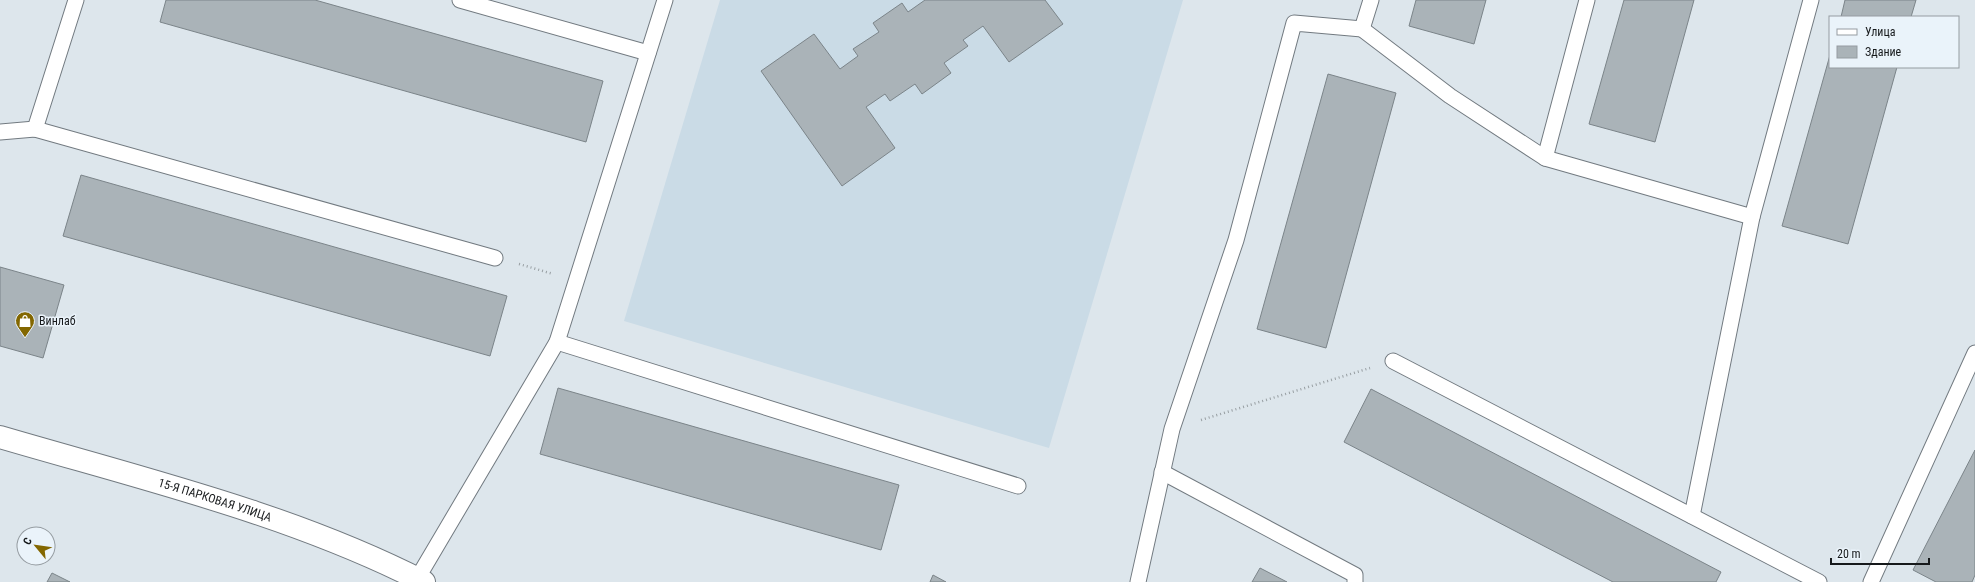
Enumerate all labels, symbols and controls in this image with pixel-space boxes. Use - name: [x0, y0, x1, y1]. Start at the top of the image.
- legend: [1829, 16, 1959, 68]
- text: Улица: [1865, 25, 1896, 39]
- text: Здание: [1865, 45, 1902, 59]
- shop icon: Винлаб: [14, 310, 36, 338]
- place label: Винлаб: [39, 314, 76, 328]
- street label: 15-Я ПАРКОВАЯ УЛИЦА: [157, 476, 273, 525]
- north arrow: [16, 526, 56, 566]
- text: С: [20, 535, 35, 547]
- scale bar: [1831, 540, 1929, 566]
- text: 20 m: [1837, 547, 1861, 561]

